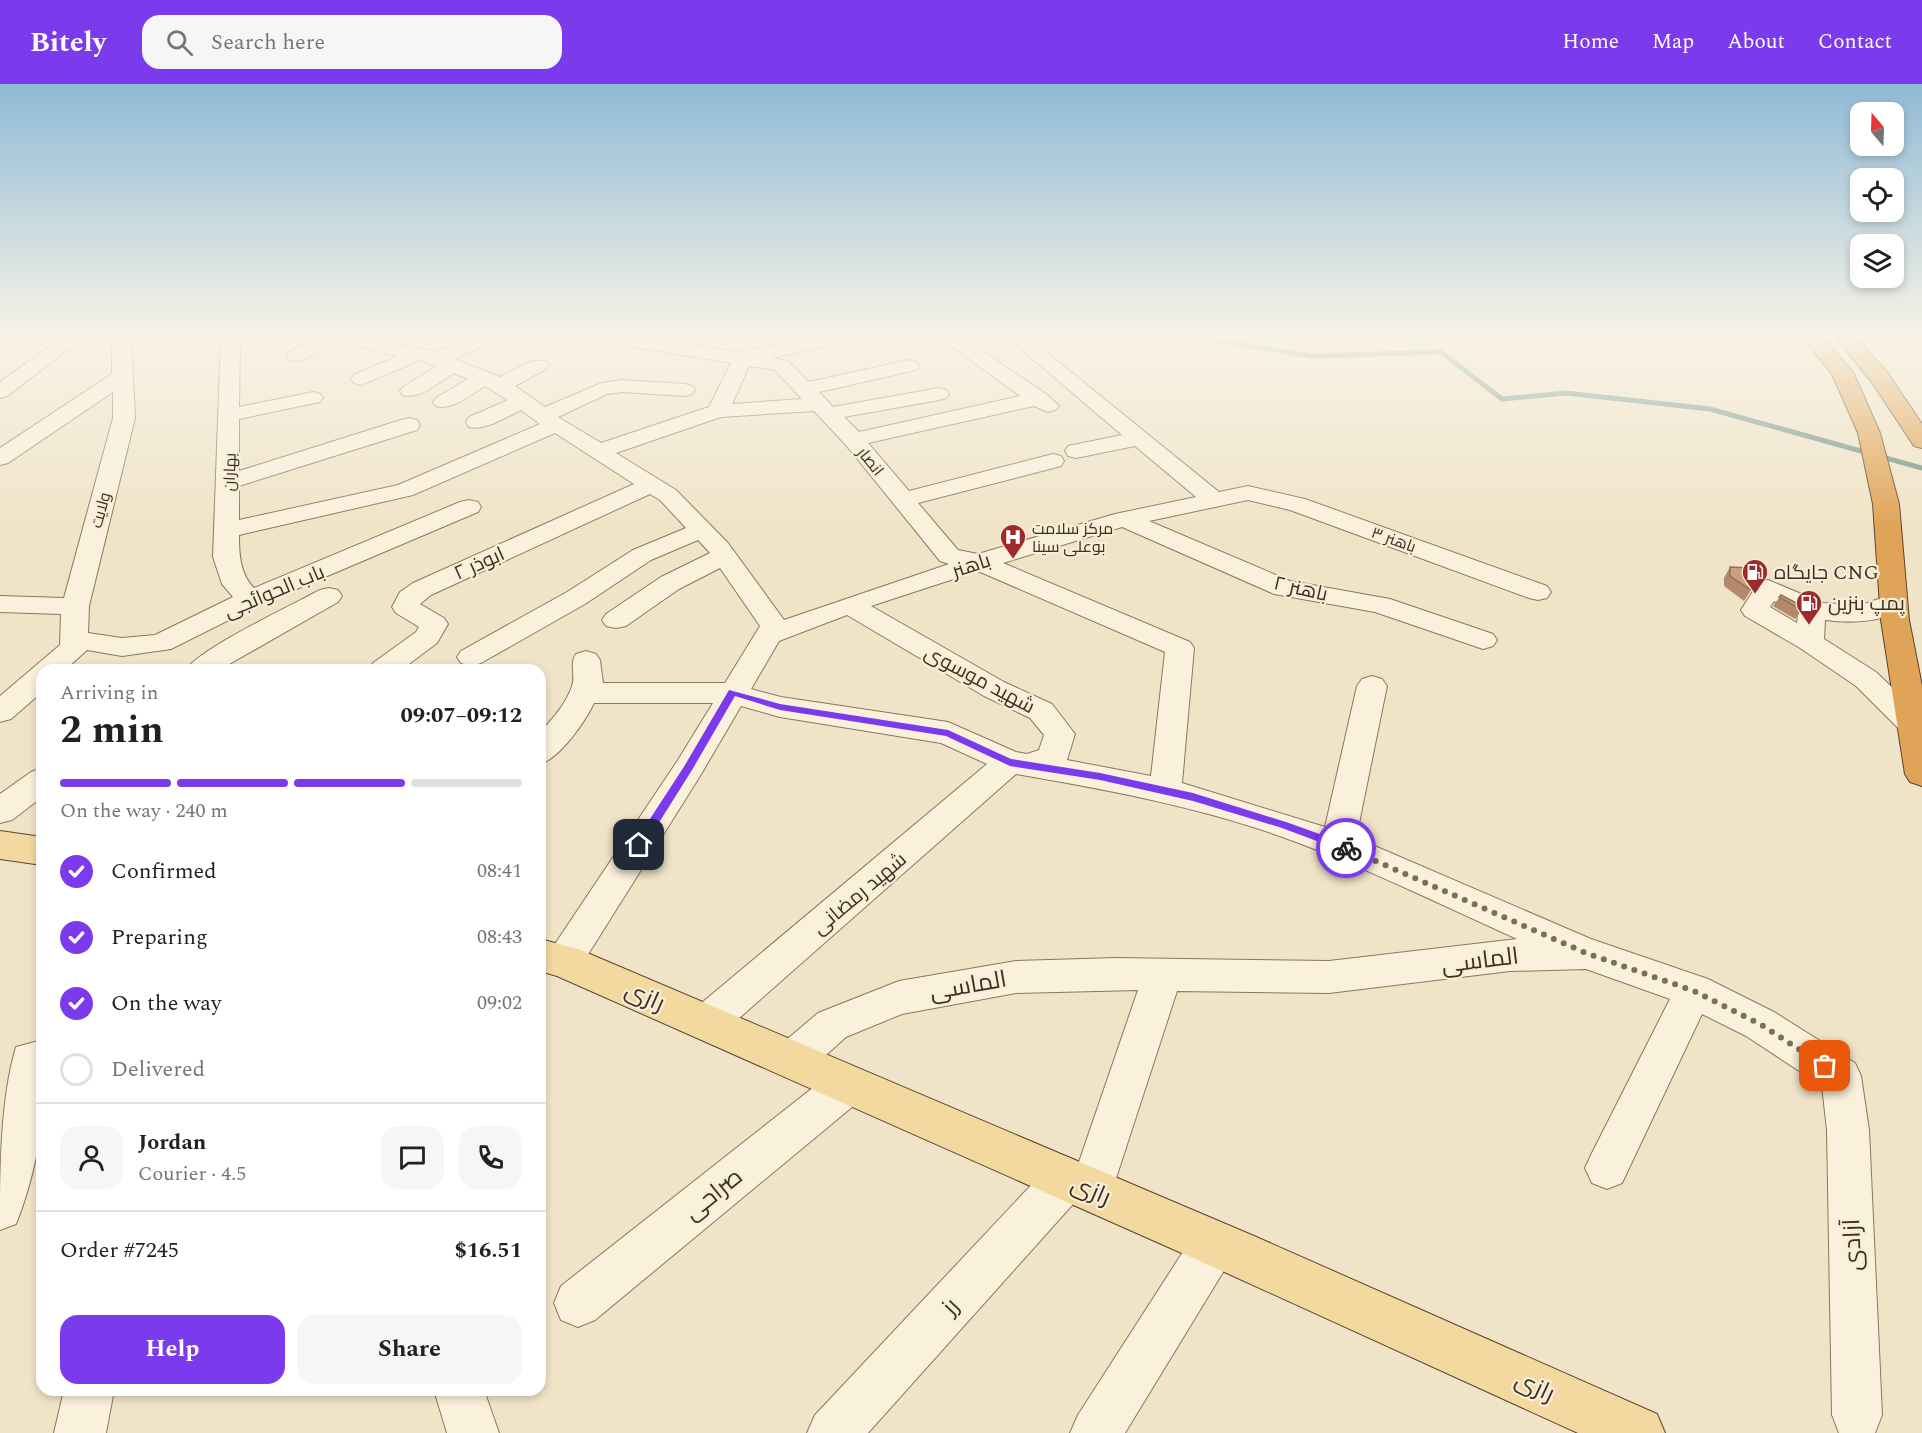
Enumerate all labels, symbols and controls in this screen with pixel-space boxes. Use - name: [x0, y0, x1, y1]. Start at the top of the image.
- search box: [142, 15, 562, 69]
- text: Bitely: [30, 21, 106, 64]
- icon: search: [163, 26, 196, 59]
- text: Search here: [211, 26, 325, 59]
- text: Home: [1562, 26, 1619, 58]
- text: Map: [1652, 26, 1694, 58]
- text: About: [1727, 26, 1785, 58]
- text: Contact: [1818, 26, 1892, 58]
- north arrow: [1850, 102, 1904, 156]
- map controls: [1850, 102, 1904, 288]
- button: locate: [1850, 168, 1904, 222]
- button: layers: [1850, 234, 1904, 288]
- street label: انصار: [850, 441, 889, 481]
- street label: بهاران: [217, 452, 243, 492]
- street label: ولایت: [85, 490, 117, 531]
- place label: مرکز سلامت بوعلی سینا: [1032, 517, 1113, 559]
- street label: باهنر ۳: [1368, 521, 1419, 559]
- hospital icon: مرکز سلامت بوعلی سینا: [998, 522, 1028, 560]
- street label: ابوذر ۲: [449, 539, 510, 588]
- street label: باهنر: [947, 546, 995, 587]
- street label: باب الحوائجی: [219, 557, 329, 627]
- fuel station icon: جایگاه CNG: [1740, 557, 1770, 595]
- place label: جایگاه CNG: [1774, 558, 1879, 588]
- street label: باهنر ۲: [1271, 568, 1331, 610]
- fuel station icon: پمپ بنزین: [1794, 588, 1824, 626]
- place label: پمپ بنزین: [1828, 589, 1905, 619]
- street label: شهید موسوی: [919, 638, 1040, 722]
- text: Arriving in: [60, 678, 158, 708]
- text: 09:07–09:12: [400, 699, 522, 732]
- text: 2 min: [60, 701, 164, 760]
- text: On the way · 240 m: [60, 796, 228, 826]
- courier: [1316, 818, 1376, 878]
- pin: [613, 819, 664, 870]
- icon: home: [622, 828, 655, 861]
- icon: bike: [1330, 832, 1363, 865]
- street label: شهید رمضانی: [806, 845, 913, 942]
- icon: check: [60, 855, 93, 888]
- text: Confirmed: [111, 855, 217, 888]
- text: 08:41: [477, 856, 522, 886]
- icon: check: [60, 921, 93, 954]
- text: Preparing: [111, 921, 208, 954]
- text: 08:43: [477, 922, 522, 952]
- street label: الماسی: [1440, 938, 1521, 984]
- street label: الماسی: [927, 962, 1009, 1010]
- street label: رازی: [619, 972, 670, 1022]
- icon: check: [60, 987, 93, 1020]
- text: On the way: [111, 987, 222, 1020]
- text: 09:02: [477, 988, 522, 1018]
- pin: [1799, 1040, 1850, 1091]
- icon: bag: [1808, 1049, 1841, 1082]
- text: Delivered: [111, 1053, 205, 1086]
- button: person: [60, 1126, 123, 1189]
- text: Jordan: [138, 1126, 206, 1159]
- button: chat: [381, 1126, 444, 1189]
- button: phone: [459, 1126, 522, 1189]
- text: Courier · 4.5: [138, 1159, 246, 1189]
- street label: صراحی: [676, 1160, 751, 1230]
- street label: رازی: [1065, 1166, 1116, 1215]
- street label: آزادی: [1834, 1218, 1872, 1272]
- text: Order #7245: [60, 1234, 179, 1267]
- text: $16.51: [454, 1234, 522, 1267]
- street label: رز: [932, 1290, 968, 1325]
- button: Help: [60, 1315, 285, 1384]
- button: Share: [297, 1315, 522, 1384]
- street label: رازی: [1509, 1362, 1561, 1412]

